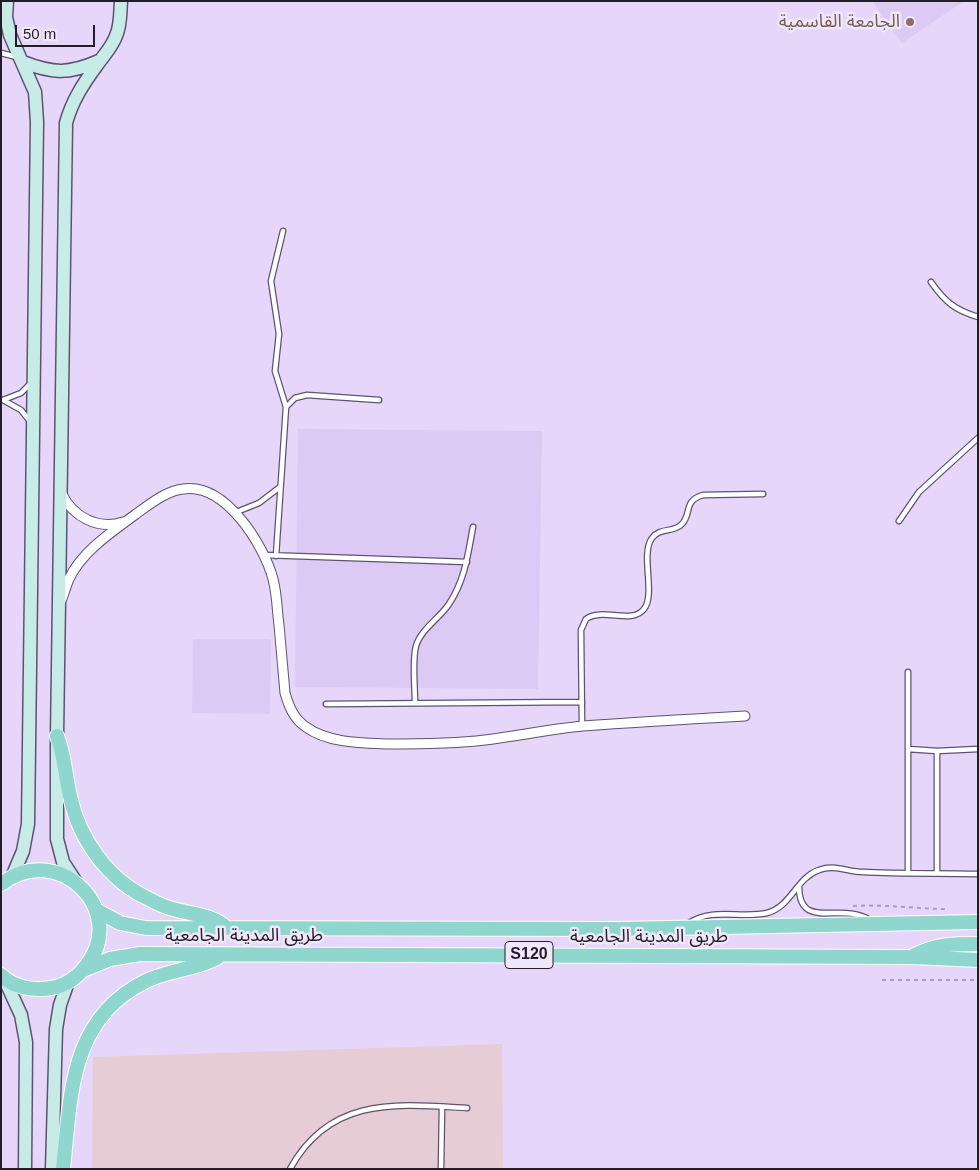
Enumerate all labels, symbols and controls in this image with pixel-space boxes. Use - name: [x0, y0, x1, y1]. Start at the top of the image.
- place label: الجامعة القاسمية: [779, 11, 900, 33]
- scale bar: [18, 15, 98, 47]
- marker: الجامعة القاسمية: [904, 16, 916, 28]
- text: 50 m: [23, 25, 56, 42]
- street label: طريق المدينة الجامعية: [165, 925, 323, 947]
- street label: طريق المدينة الجامعية: [570, 926, 728, 948]
- road number: S120: [505, 942, 553, 968]

